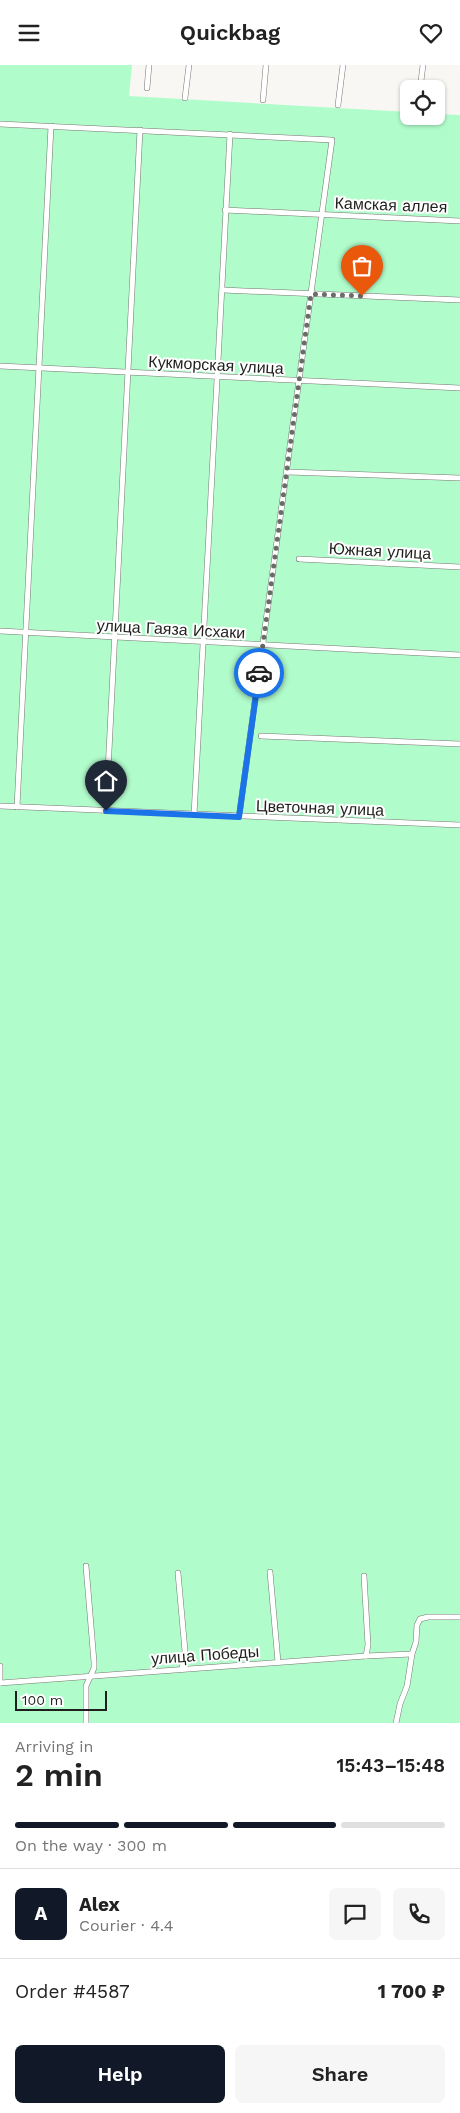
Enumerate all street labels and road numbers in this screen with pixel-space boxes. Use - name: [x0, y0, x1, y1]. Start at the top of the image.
- street label: Камская аллея: [334, 194, 448, 216]
- street label: Кукморская улица: [148, 352, 284, 378]
- street label: Южная улица: [328, 539, 432, 563]
- street label: улица Гаяза Исхаки: [96, 616, 246, 642]
- street label: Цветочная улица: [256, 796, 385, 820]
- street label: улица Победы: [150, 1642, 260, 1668]

